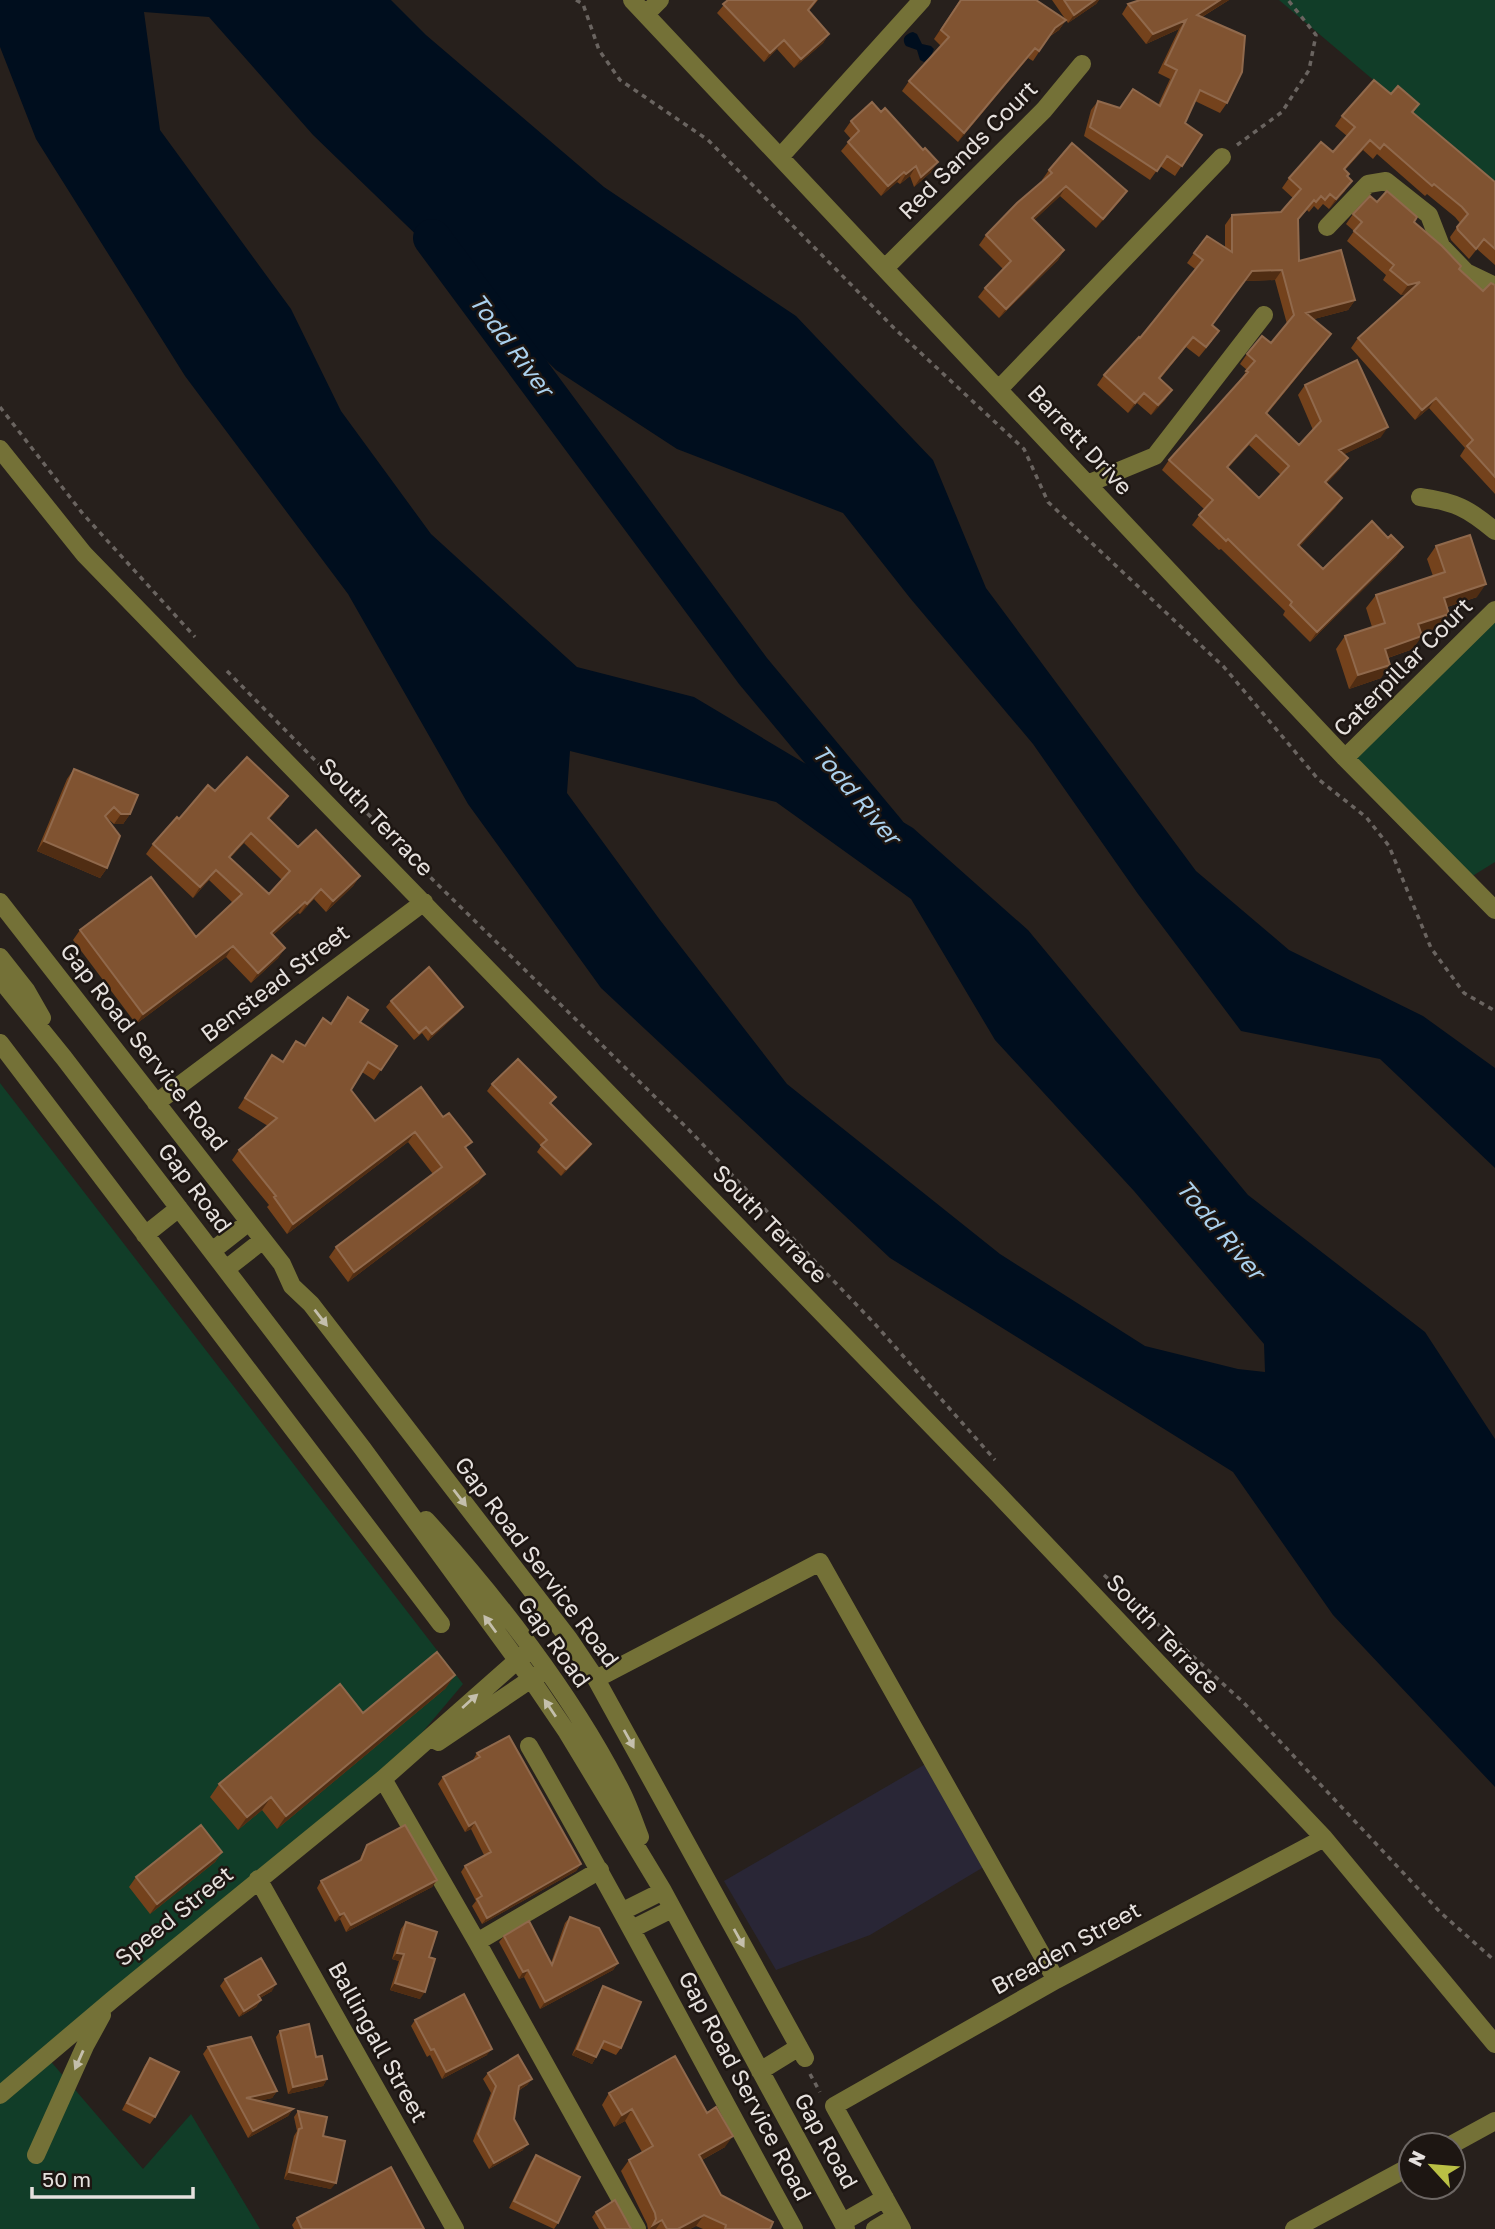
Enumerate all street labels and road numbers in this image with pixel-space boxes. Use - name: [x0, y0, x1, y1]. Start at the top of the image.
- street label: Red Sands Court: [892, 74, 1042, 224]
- street label: Barrett Drive: [1023, 378, 1139, 500]
- street label: Caterpillar Court: [1327, 591, 1477, 741]
- street label: South Terrace: [313, 751, 440, 881]
- street label: Benstead Street: [195, 917, 354, 1047]
- street label: Gap Road Service Road: [55, 937, 235, 1156]
- street label: Gap Road: [153, 1137, 239, 1238]
- street label: South Terrace: [707, 1158, 834, 1288]
- street label: Gap Road Service Road: [449, 1451, 625, 1673]
- street label: South Terrace: [1101, 1568, 1226, 1699]
- street label: Gap Road: [512, 1591, 596, 1693]
- street label: Speed Street: [109, 1859, 238, 1971]
- street label: Breaden Street: [986, 1895, 1145, 2000]
- street label: Ballingall Street: [323, 1956, 435, 2127]
- street label: Gap Road Service Road: [673, 1966, 818, 2205]
- street label: Gap Road: [789, 2088, 865, 2193]

